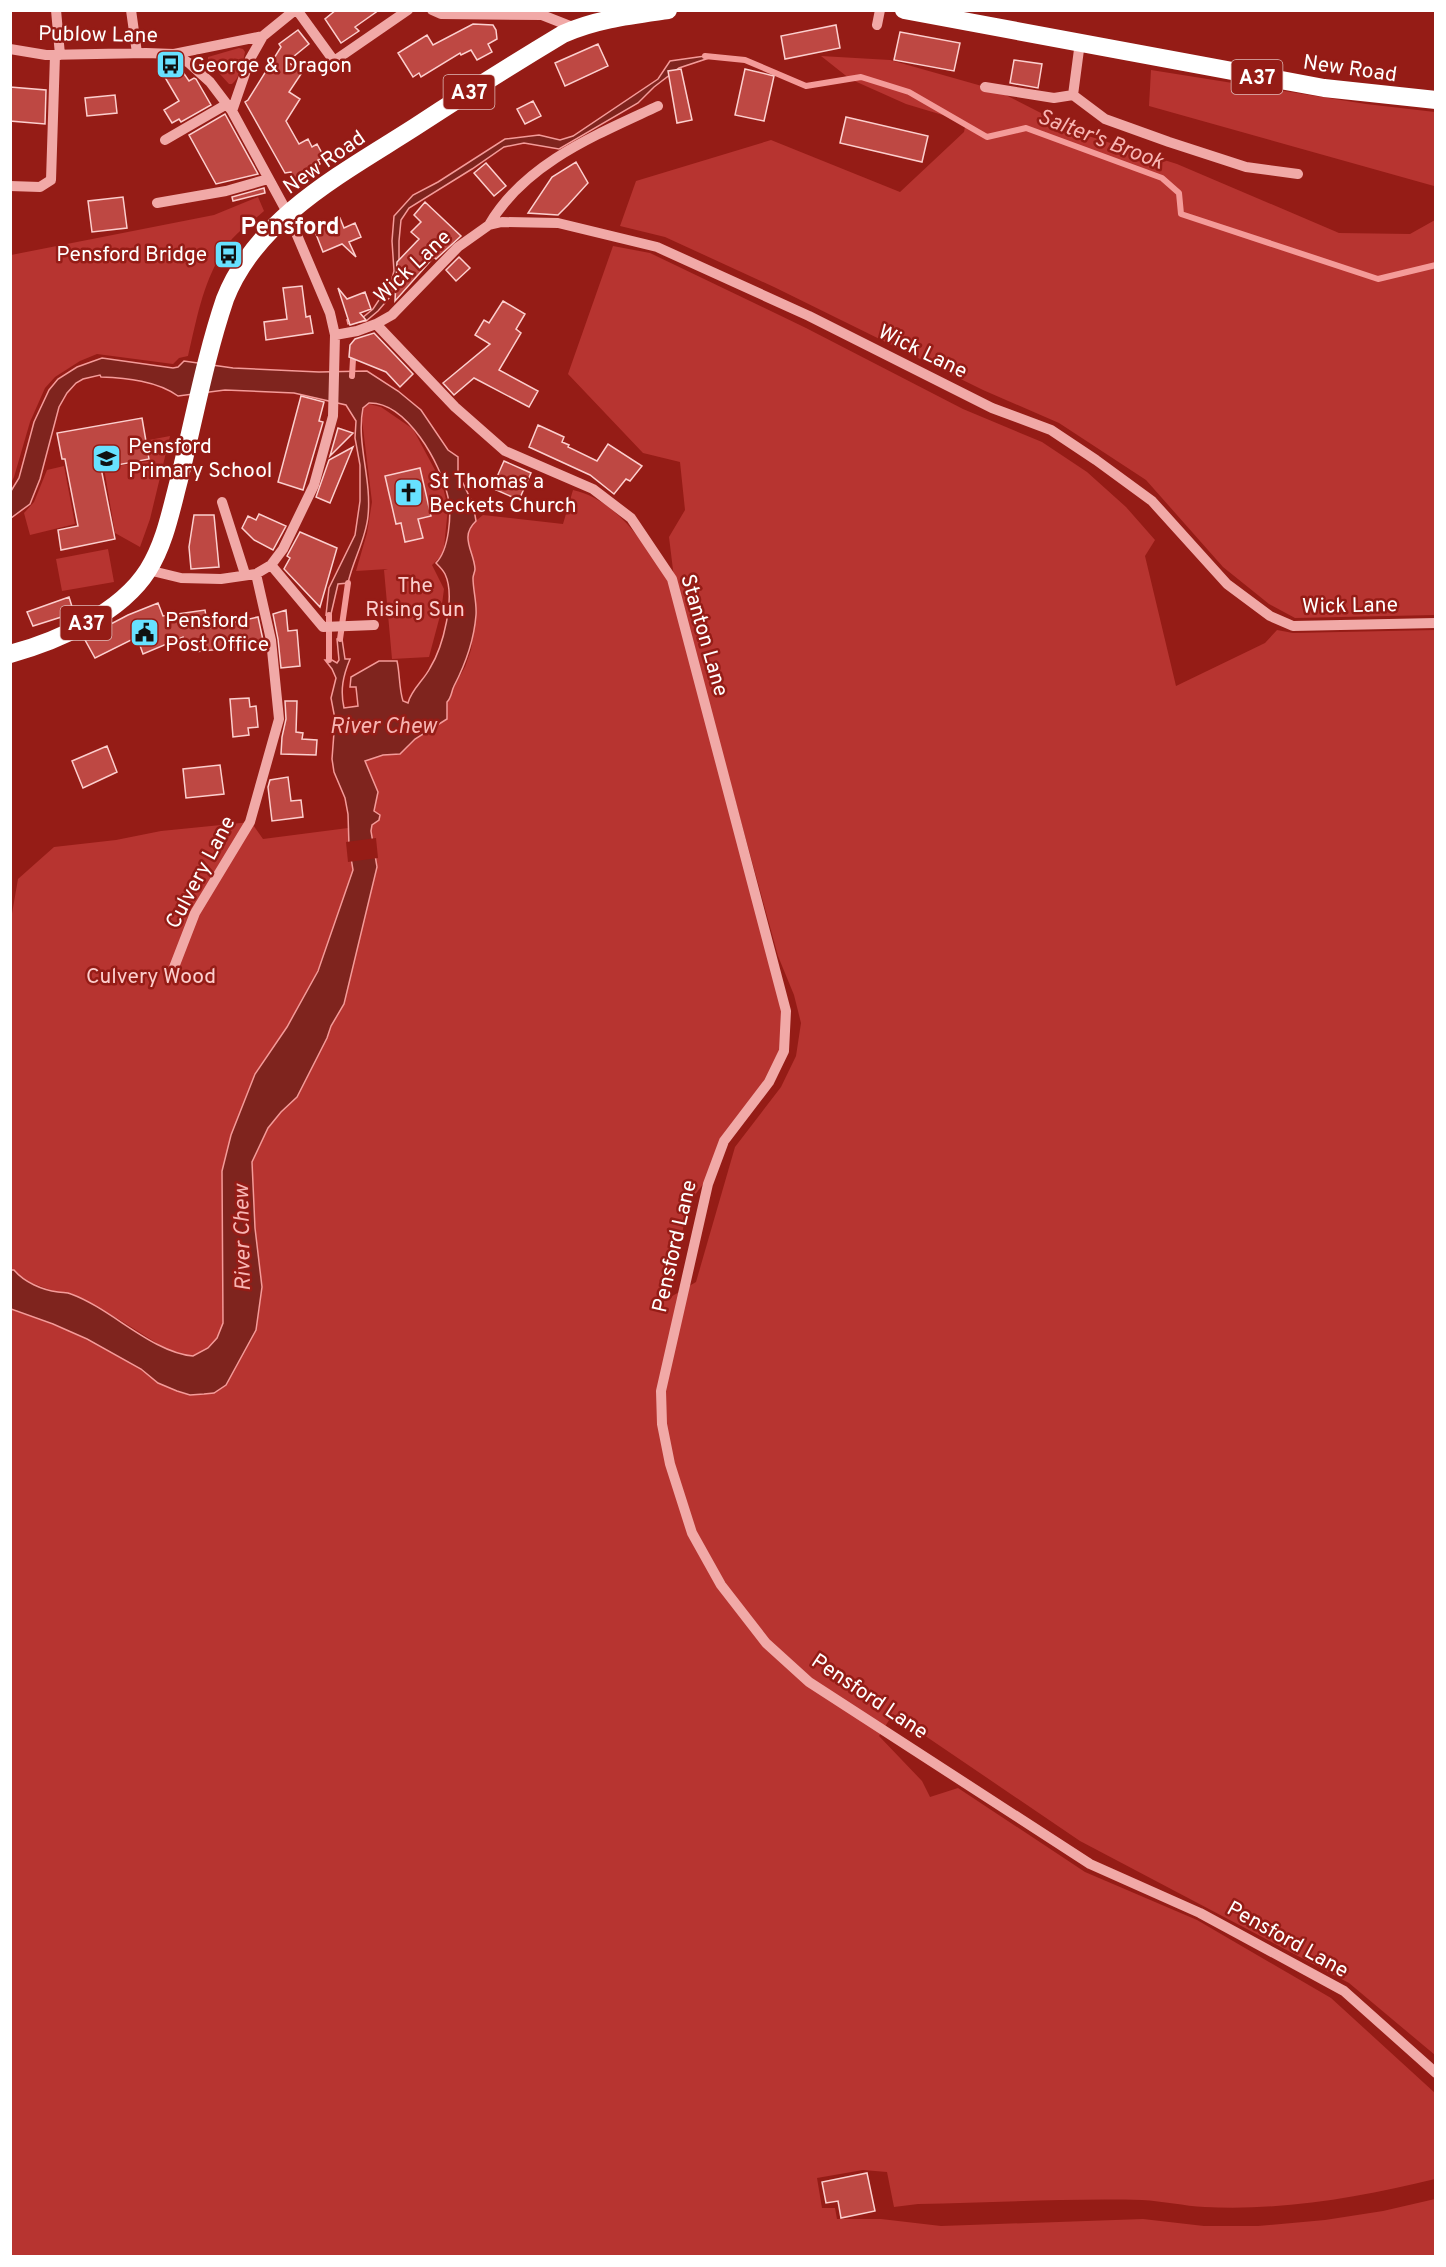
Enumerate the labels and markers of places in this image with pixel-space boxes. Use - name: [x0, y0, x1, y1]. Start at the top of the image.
- bus stop icon: George & Dragon: [154, 49, 186, 81]
- place label: George & Dragon: [191, 53, 352, 80]
- bus stop icon: Pensford Bridge: [212, 238, 244, 270]
- place label: Pensford Bridge: [56, 242, 207, 269]
- place label: Pensford Primary School: [128, 434, 272, 485]
- school or university icon: Pensford Primary School: [91, 442, 123, 474]
- place label: St Thomas a Beckets Church: [429, 469, 577, 520]
- church icon: St Thomas a Beckets Church: [392, 477, 424, 509]
- place label: Pensford Post Office: [165, 608, 269, 659]
- public building icon: Pensford Post Office: [128, 616, 160, 648]

